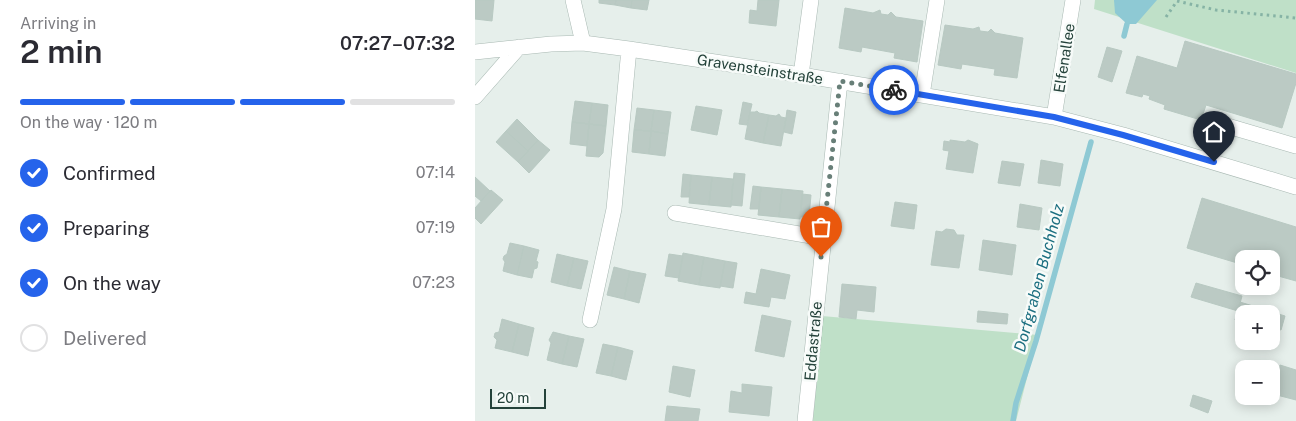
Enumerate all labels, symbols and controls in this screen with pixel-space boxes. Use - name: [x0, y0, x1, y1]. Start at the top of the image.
- text: Arriving in: [20, 14, 96, 33]
- street label: Elfenallee: [1050, 22, 1078, 94]
- text: 07:27–07:32: [340, 32, 455, 54]
- text: 2 min: [20, 33, 103, 70]
- street label: Gravensteinstraße: [696, 51, 824, 87]
- courier: [869, 65, 919, 115]
- icon: bike: [880, 76, 908, 104]
- pin: [1193, 111, 1235, 162]
- text: On the way · 120 m: [20, 113, 157, 132]
- icon: home: [1200, 118, 1228, 146]
- icon: check: [20, 159, 48, 187]
- text: Confirmed: [63, 162, 156, 184]
- text: 07:14: [416, 163, 455, 182]
- water label: Dorfgraben Buchholz: [1010, 201, 1068, 354]
- pin: [800, 206, 842, 257]
- icon: bag: [807, 213, 835, 241]
- icon: check: [20, 214, 48, 242]
- text: Preparing: [63, 217, 150, 239]
- text: 07:19: [416, 218, 455, 237]
- map controls: [1235, 250, 1280, 405]
- button: locate: [1235, 250, 1280, 295]
- icon: check: [20, 269, 48, 297]
- text: On the way: [63, 272, 161, 294]
- text: 07:23: [412, 273, 455, 292]
- street label: Eddastraße: [801, 301, 825, 381]
- button: +: [1235, 305, 1280, 350]
- text: Delivered: [63, 327, 147, 349]
- button: −: [1235, 360, 1280, 405]
- scale bar: [490, 386, 546, 409]
- text: 20 m: [497, 390, 529, 406]

